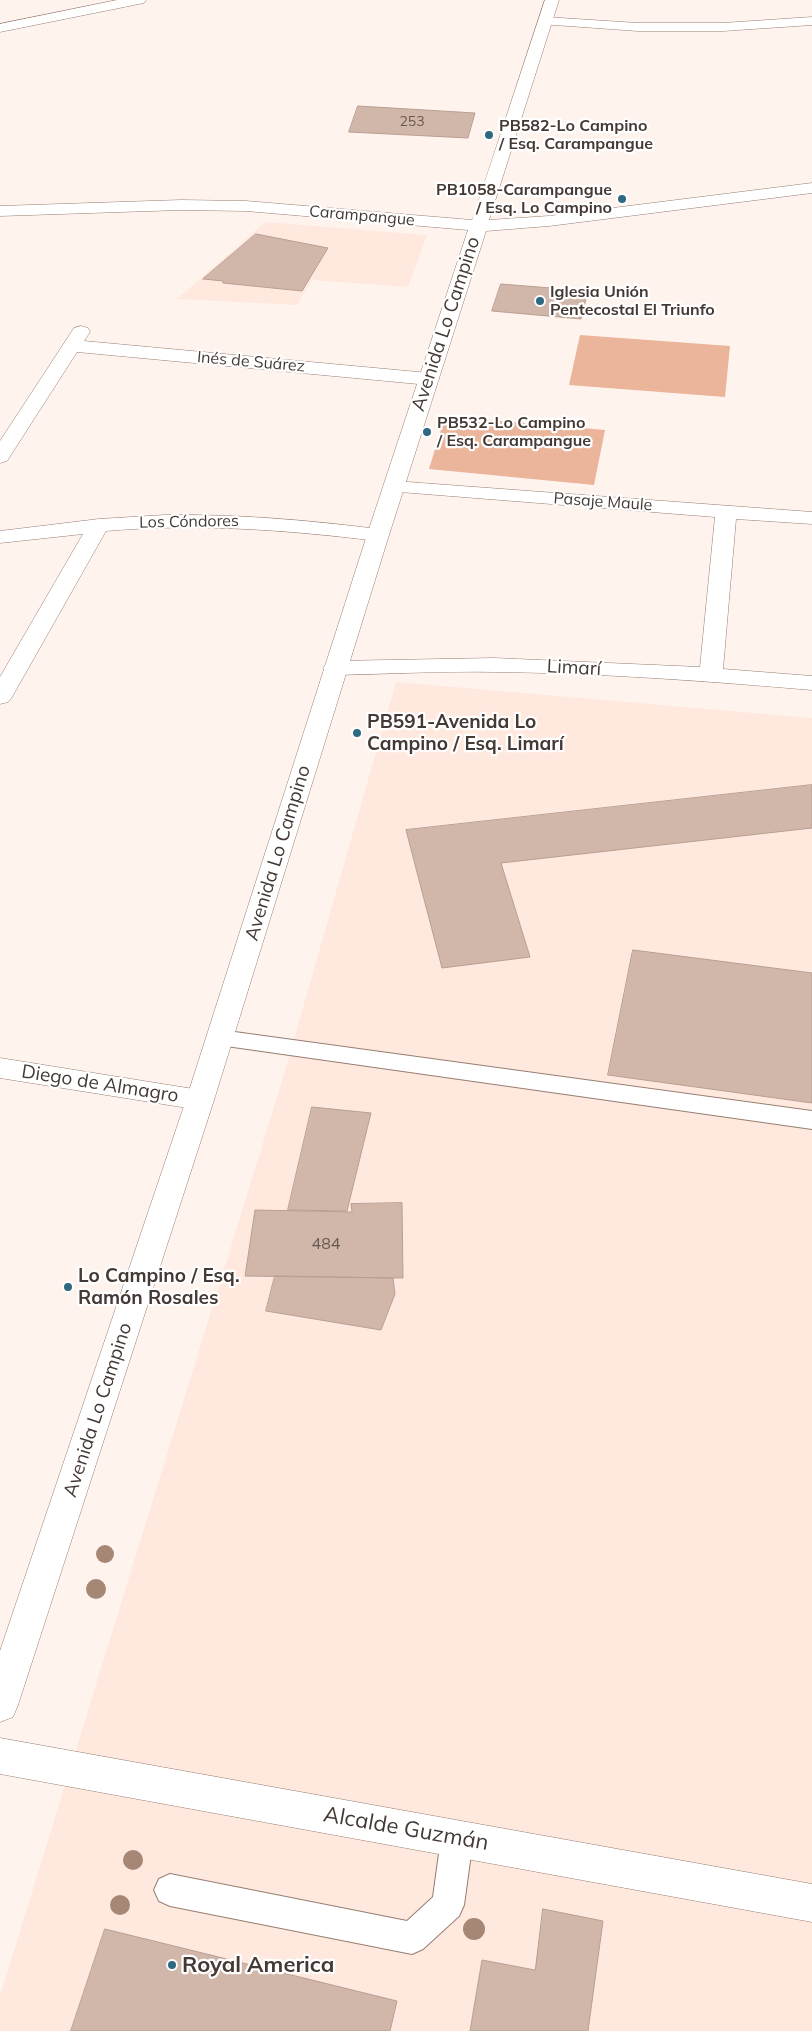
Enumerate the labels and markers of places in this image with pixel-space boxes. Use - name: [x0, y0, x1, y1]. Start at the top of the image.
- place label: PB582-Lo Campino / Esq. Carampangue: [499, 116, 653, 154]
- marker: PB582-Lo Campino / Esq. Carampangue: [483, 129, 495, 141]
- place label: PB1058-Carampangue / Esq. Lo Campino: [436, 180, 612, 218]
- marker: PB1058-Carampangue / Esq. Lo Campino: [616, 193, 628, 205]
- place label: Iglesia Unión Pentecostal El Triunfo: [550, 282, 715, 320]
- marker: Iglesia Unión Pentecostal El Triunfo: [534, 295, 546, 307]
- place label: PB532-Lo Campino / Esq. Carampangue: [437, 413, 591, 451]
- marker: PB532-Lo Campino / Esq. Carampangue: [421, 426, 433, 438]
- place label: PB591-Avenida Lo Campino / Esq. Limarí: [367, 711, 564, 755]
- marker: PB591-Avenida Lo Campino / Esq. Limarí: [351, 727, 363, 739]
- place label: Lo Campino / Esq. Ramón Rosales: [78, 1265, 240, 1309]
- marker: Lo Campino / Esq. Ramón Rosales: [62, 1281, 74, 1293]
- place label: Royal America: [182, 1952, 334, 1978]
- marker: Royal America: [166, 1959, 178, 1971]

